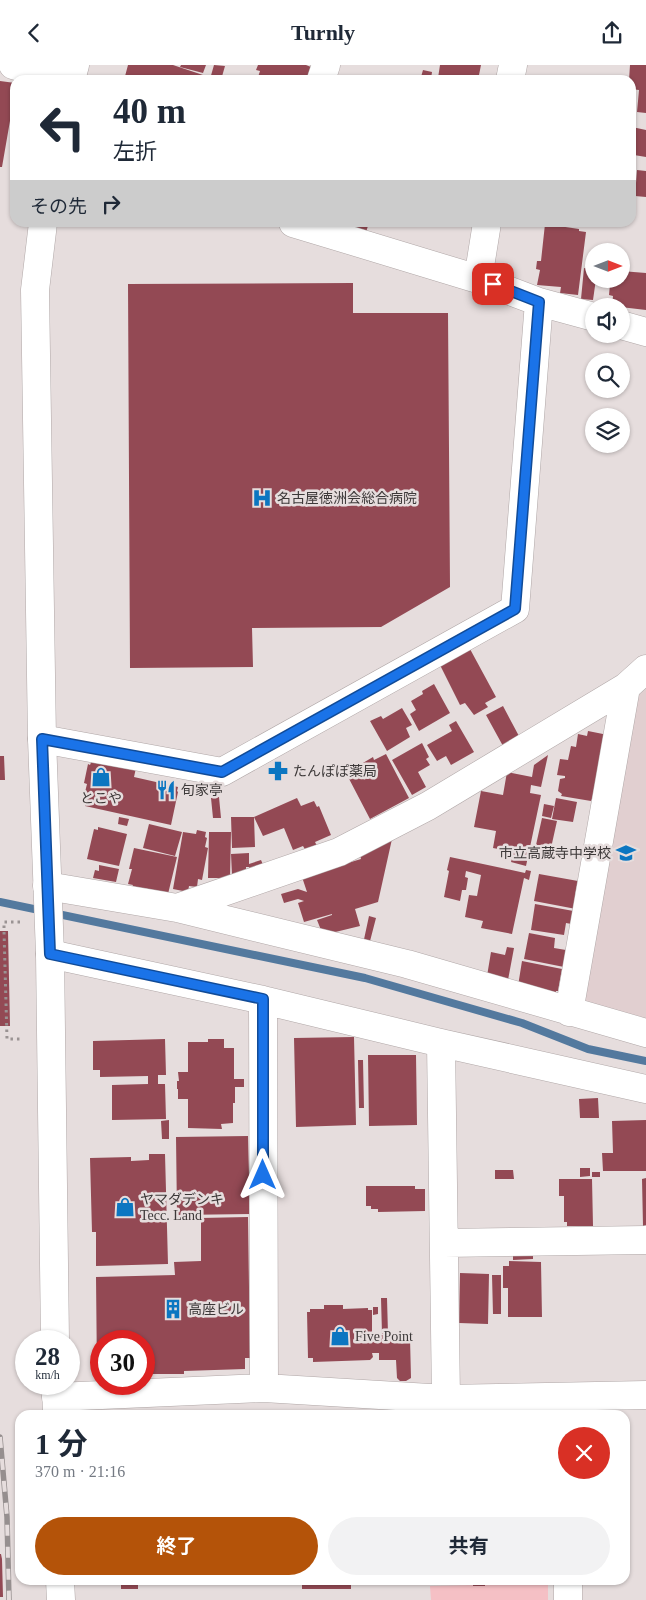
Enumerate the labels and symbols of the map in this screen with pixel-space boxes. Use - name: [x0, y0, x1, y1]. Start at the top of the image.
- north arrow: [585, 243, 630, 287]
- pin: [472, 263, 514, 305]
- hospital icon: 名古屋徳洲会総合病院: [251, 487, 273, 509]
- place label: 名古屋徳洲会総合病院: [277, 490, 417, 506]
- pharmacy icon: たんぽぽ薬局: [267, 760, 289, 782]
- place label: たんぽぽ薬局: [293, 764, 377, 779]
- shop icon: とこや: [90, 766, 112, 788]
- restaurant icon: 旬家亭: [155, 779, 177, 801]
- place label: 旬家亭: [181, 783, 223, 798]
- place label: とこや: [80, 791, 122, 806]
- school or university icon: 市立高蔵寺中学校: [615, 842, 637, 864]
- place label: 市立高蔵寺中学校: [499, 846, 611, 861]
- position arrow: [236, 1148, 288, 1200]
- place label: ヤマダデンキ Tecc. Land: [140, 1192, 224, 1223]
- shop icon: ヤマダデンキ Tecc. Land: [114, 1196, 136, 1218]
- building icon: 高座ビル: [162, 1298, 184, 1320]
- place label: 高座ビル: [188, 1302, 244, 1317]
- shop icon: Five Point: [329, 1325, 351, 1347]
- place label: Five Point: [355, 1329, 413, 1344]
- speed limit sign: 30: [90, 1330, 155, 1395]

